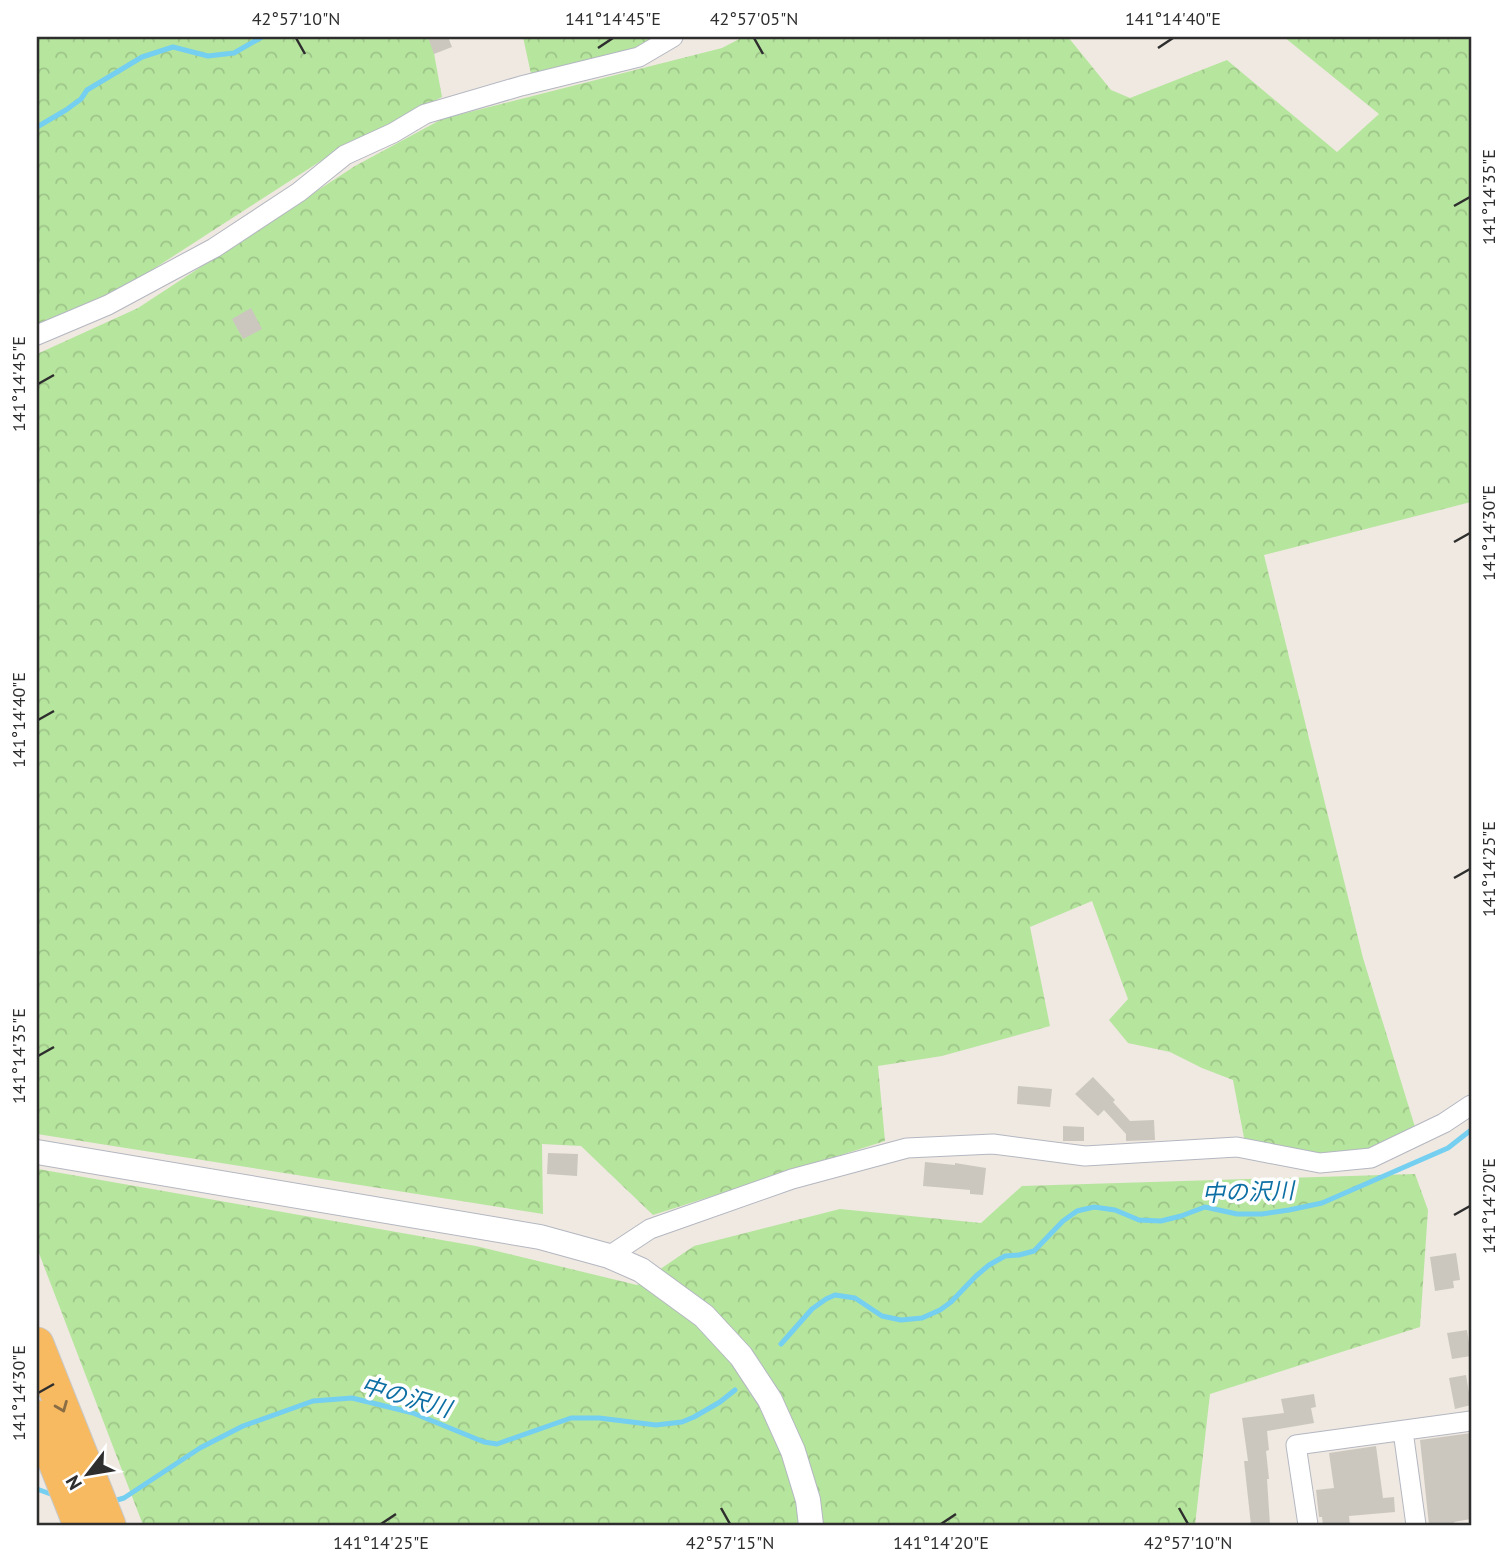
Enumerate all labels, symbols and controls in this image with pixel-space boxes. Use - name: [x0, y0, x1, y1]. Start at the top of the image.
- text: 42°57'10"N: [252, 7, 340, 30]
- text: 141°14'45"E: [565, 7, 661, 30]
- text: 42°57'05"N: [710, 7, 798, 30]
- text: 141°14'40"E: [1125, 7, 1221, 30]
- text: 141°14'35"E: [1477, 149, 1500, 245]
- text: 141°14'45"E: [7, 336, 30, 432]
- text: 141°14'30"E: [1477, 485, 1500, 581]
- text: 141°14'40"E: [7, 672, 30, 768]
- text: 141°14'25"E: [1477, 821, 1500, 917]
- text: 141°14'35"E: [7, 1008, 30, 1104]
- text: 141°14'20"E: [1477, 1158, 1500, 1254]
- water label: 中の沢川: [1202, 1175, 1297, 1208]
- text: 141°14'30"E: [7, 1345, 30, 1441]
- water label: 中の沢川: [358, 1370, 457, 1424]
- one-way arrow: [53, 1400, 67, 1412]
- north arrow: [52, 1440, 122, 1510]
- text: N: [60, 1471, 87, 1494]
- text: 141°14'25"E: [333, 1531, 429, 1554]
- text: 42°57'15"N: [686, 1531, 774, 1554]
- text: 141°14'20"E: [893, 1531, 989, 1554]
- text: 42°57'10"N: [1144, 1531, 1232, 1554]

